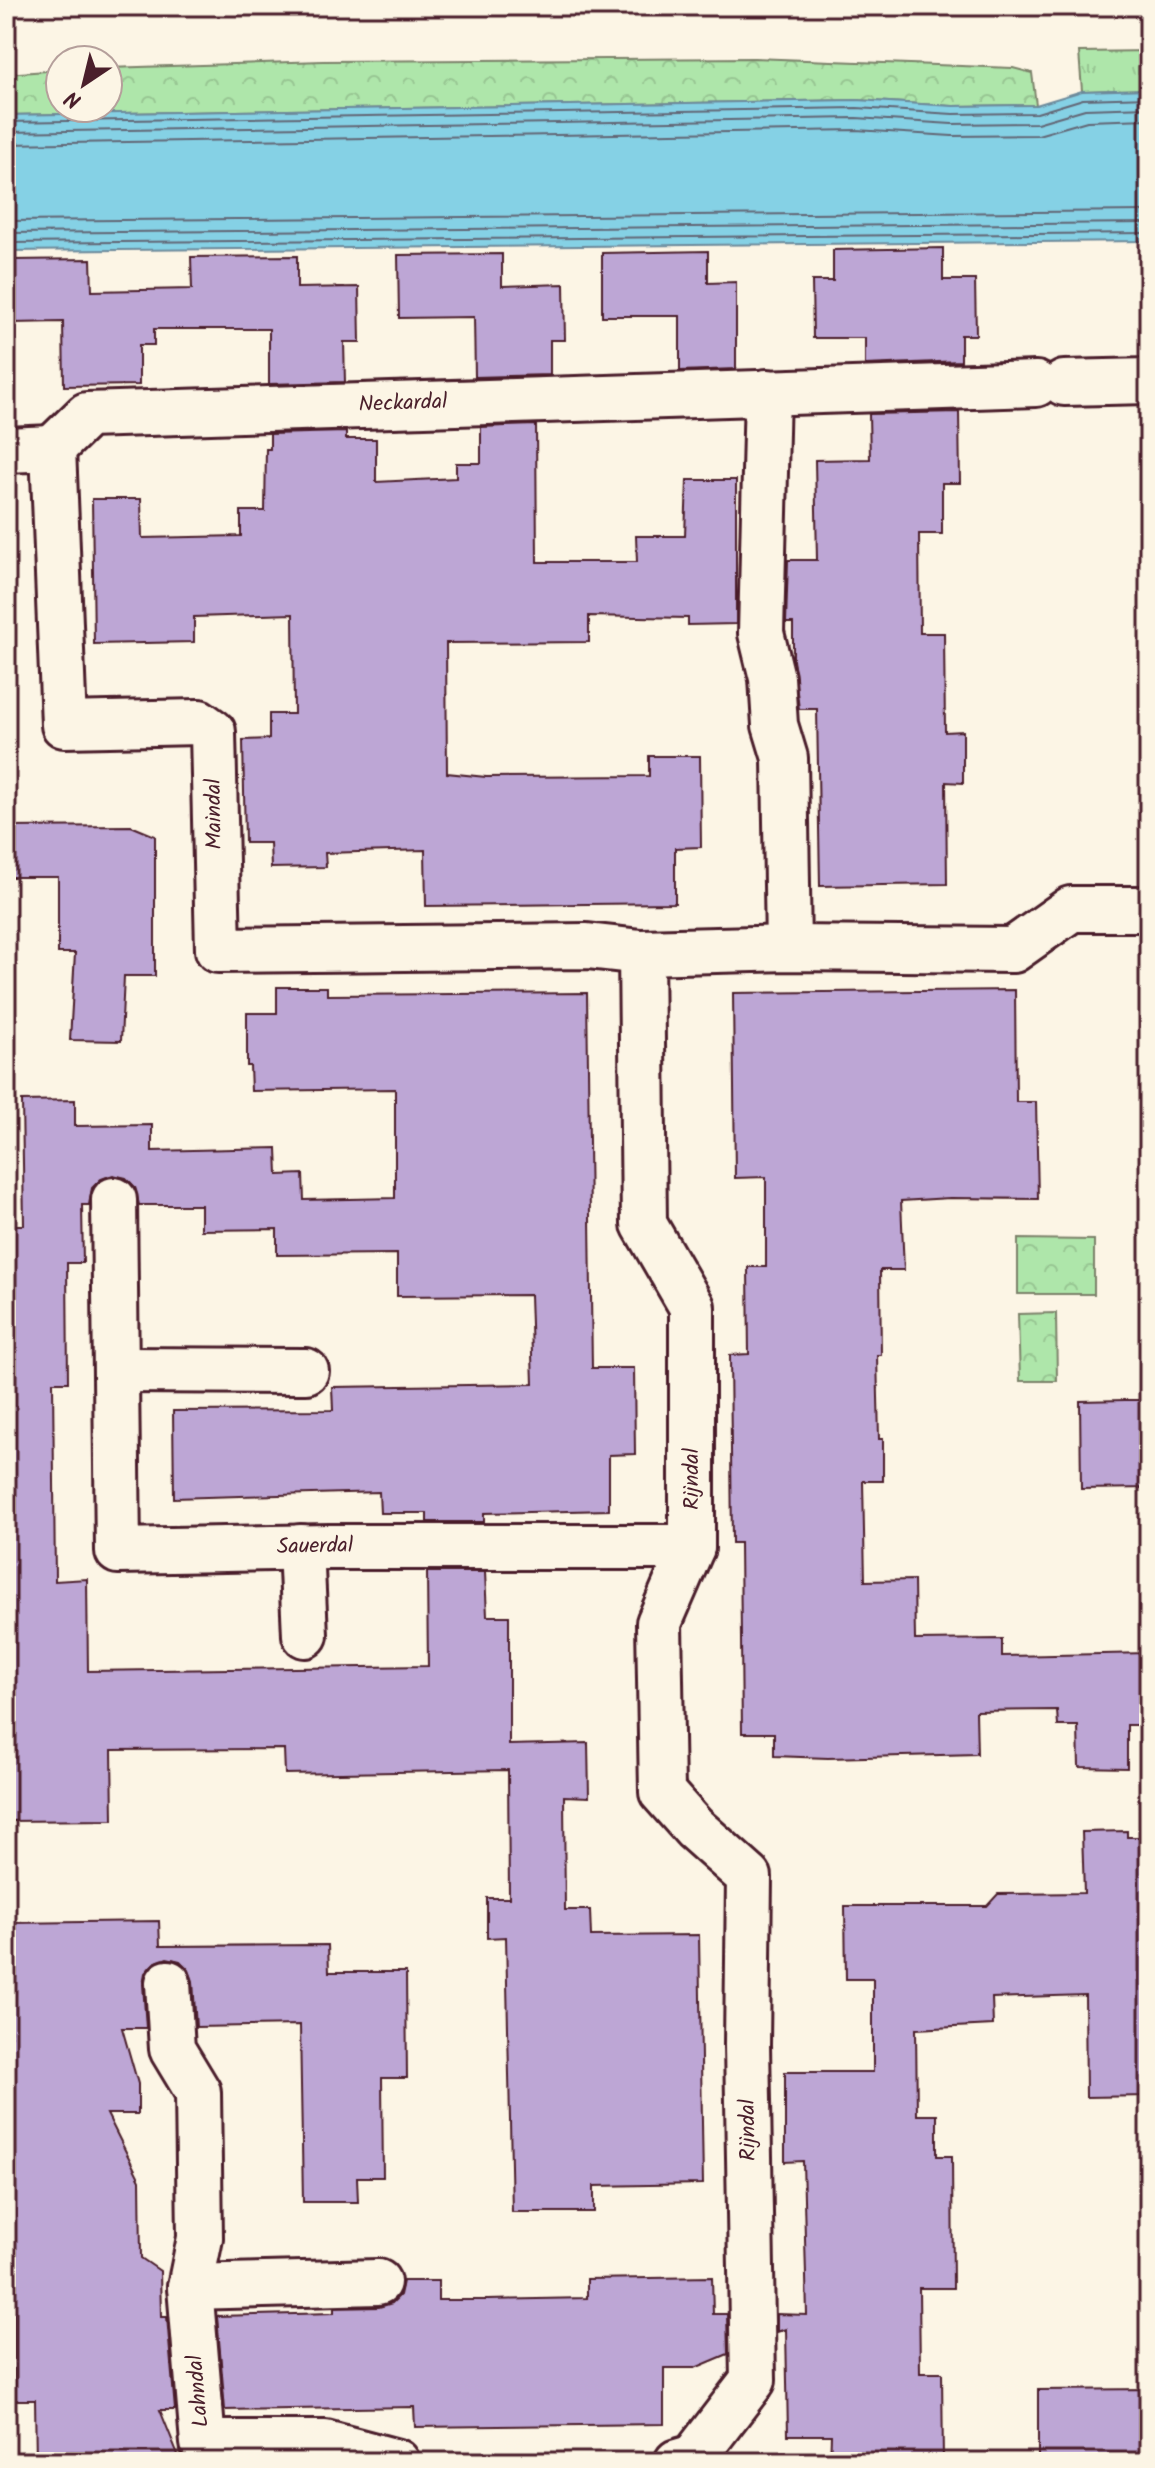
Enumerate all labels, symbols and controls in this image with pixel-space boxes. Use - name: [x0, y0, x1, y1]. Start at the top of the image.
- north arrow: [44, 44, 124, 124]
- text: N: [58, 80, 90, 117]
- street label: Neckardal: [358, 385, 449, 423]
- street label: Maindal: [197, 777, 233, 850]
- street label: Rijndal: [675, 1447, 710, 1510]
- street label: Sauerdal: [276, 1529, 354, 1565]
- street label: Rijndal: [731, 2098, 767, 2161]
- street label: Lahndal: [178, 2353, 220, 2429]

